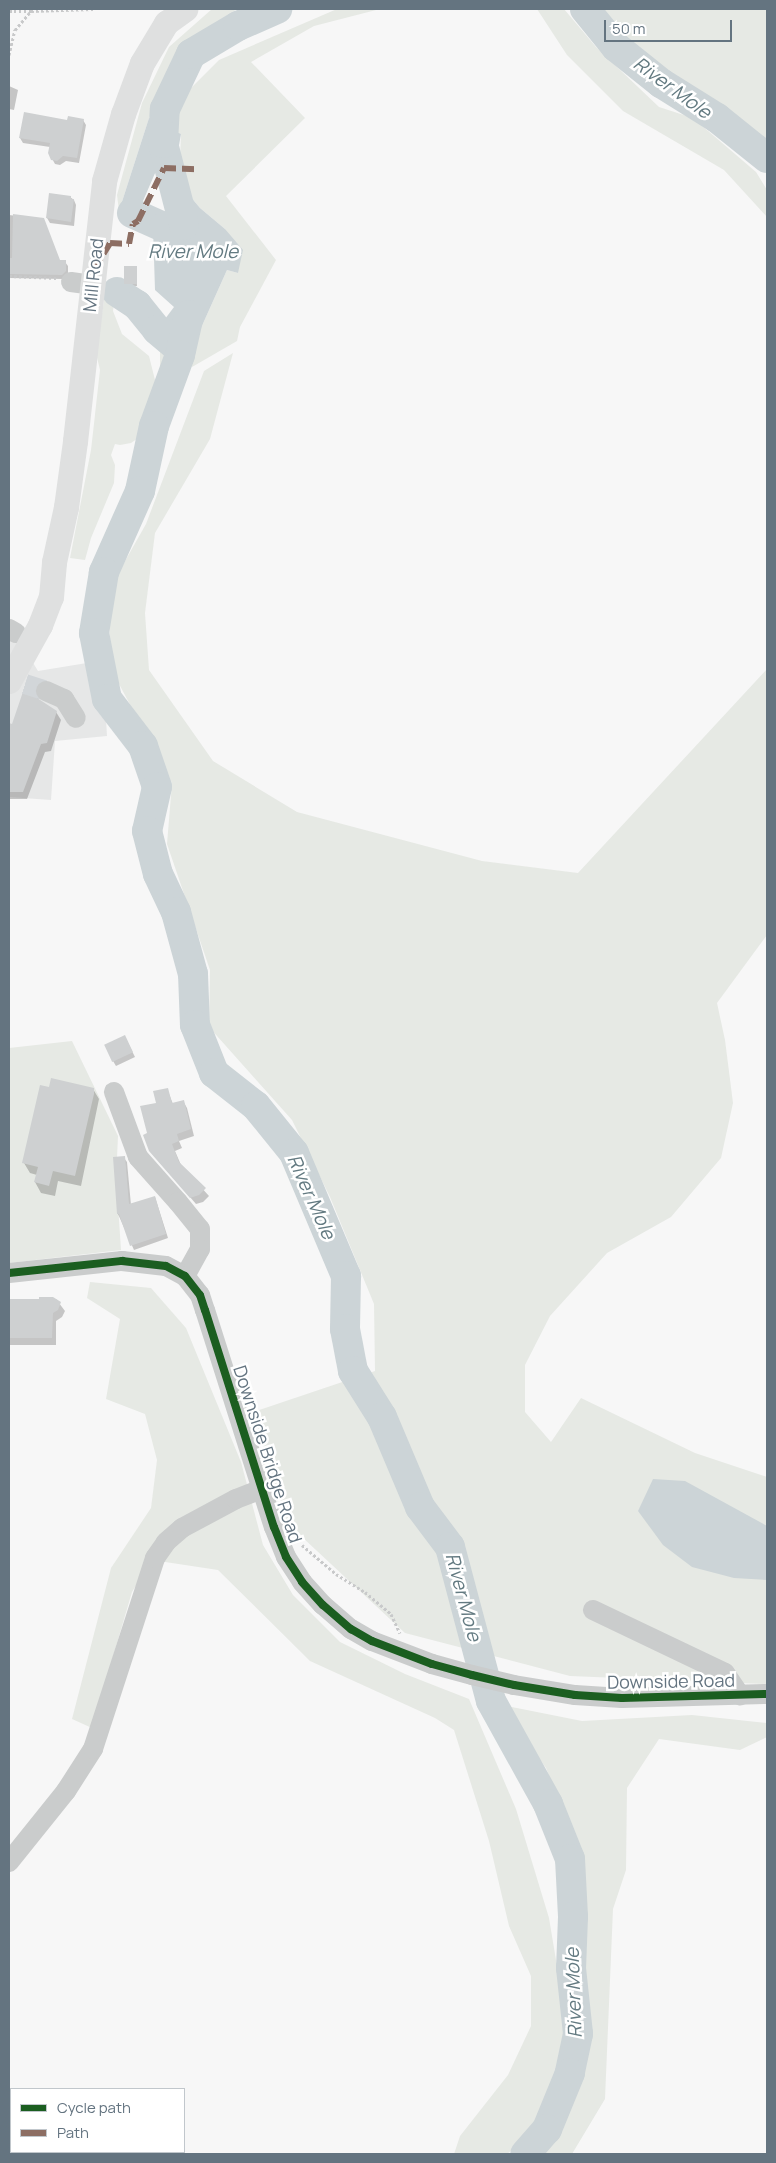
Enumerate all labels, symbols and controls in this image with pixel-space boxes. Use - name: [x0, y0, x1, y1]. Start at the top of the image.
- scale bar: [606, 10, 734, 42]
- text: 50 m: [612, 18, 646, 39]
- water label: River Mole: [629, 52, 715, 124]
- street label: Mill Road: [78, 237, 108, 313]
- water label: River Mole: [148, 241, 238, 263]
- water label: River Mole: [282, 1151, 340, 1243]
- street label: Downside Bridge Road: [229, 1363, 307, 1545]
- water label: River Mole: [440, 1550, 486, 1644]
- street label: Downside Road: [607, 1669, 735, 1693]
- water label: River Mole: [561, 1948, 587, 2038]
- legend: [10, 2088, 185, 2153]
- text: Cycle path: [57, 2097, 131, 2118]
- text: Path: [57, 2122, 89, 2143]

